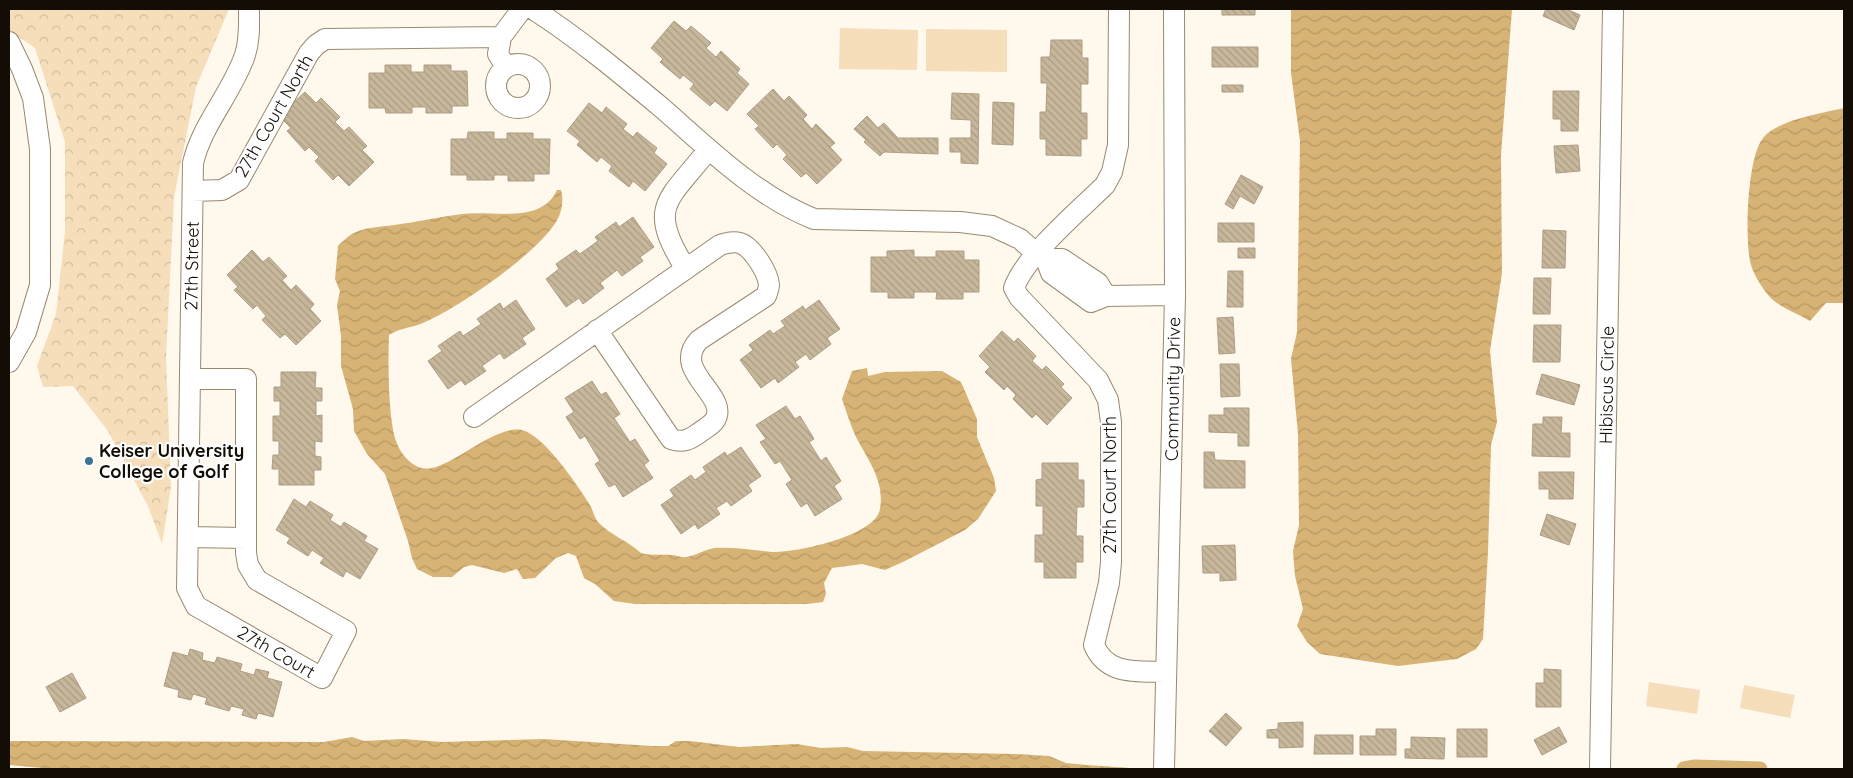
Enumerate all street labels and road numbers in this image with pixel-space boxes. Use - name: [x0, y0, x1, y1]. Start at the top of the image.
- street label: 27th Court North: [229, 50, 318, 181]
- street label: 27th Street: [179, 221, 204, 311]
- street label: Community Drive: [1160, 317, 1185, 461]
- street label: Hibiscus Circle: [1594, 326, 1619, 444]
- street label: 27th Court North: [1098, 416, 1121, 554]
- street label: 27th Court: [233, 620, 319, 683]

